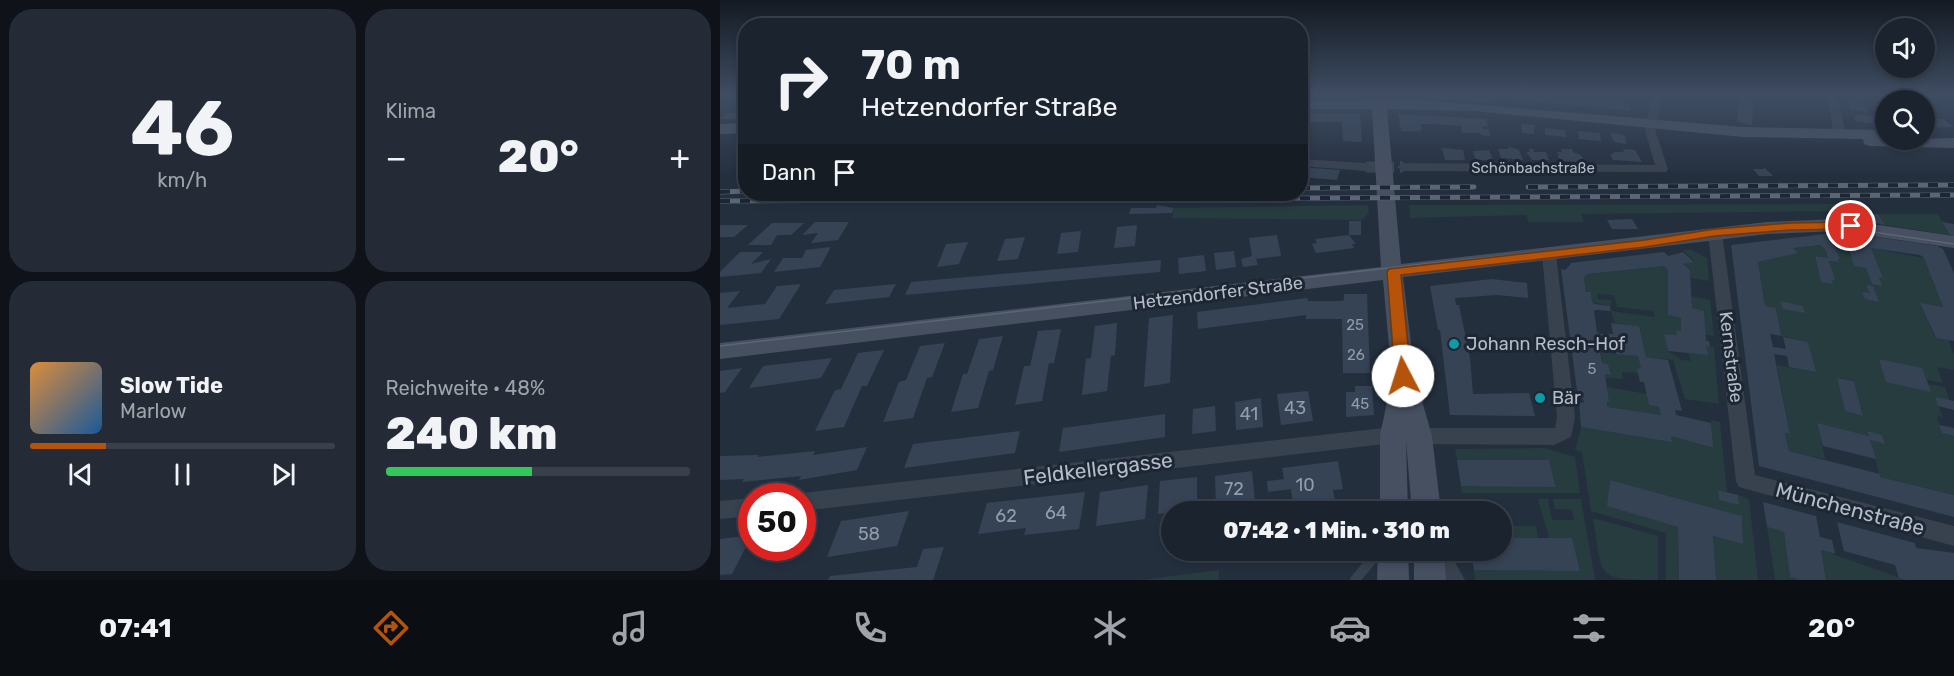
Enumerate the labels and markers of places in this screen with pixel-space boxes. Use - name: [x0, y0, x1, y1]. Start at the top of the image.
- pin: [1825, 200, 1876, 251]
- place label: Johann Resch-Hof: [1466, 333, 1625, 355]
- marker: Johann Resch-Hof: [1447, 337, 1461, 351]
- place label: Bär: [1552, 387, 1581, 409]
- marker: Bär: [1533, 391, 1547, 405]

